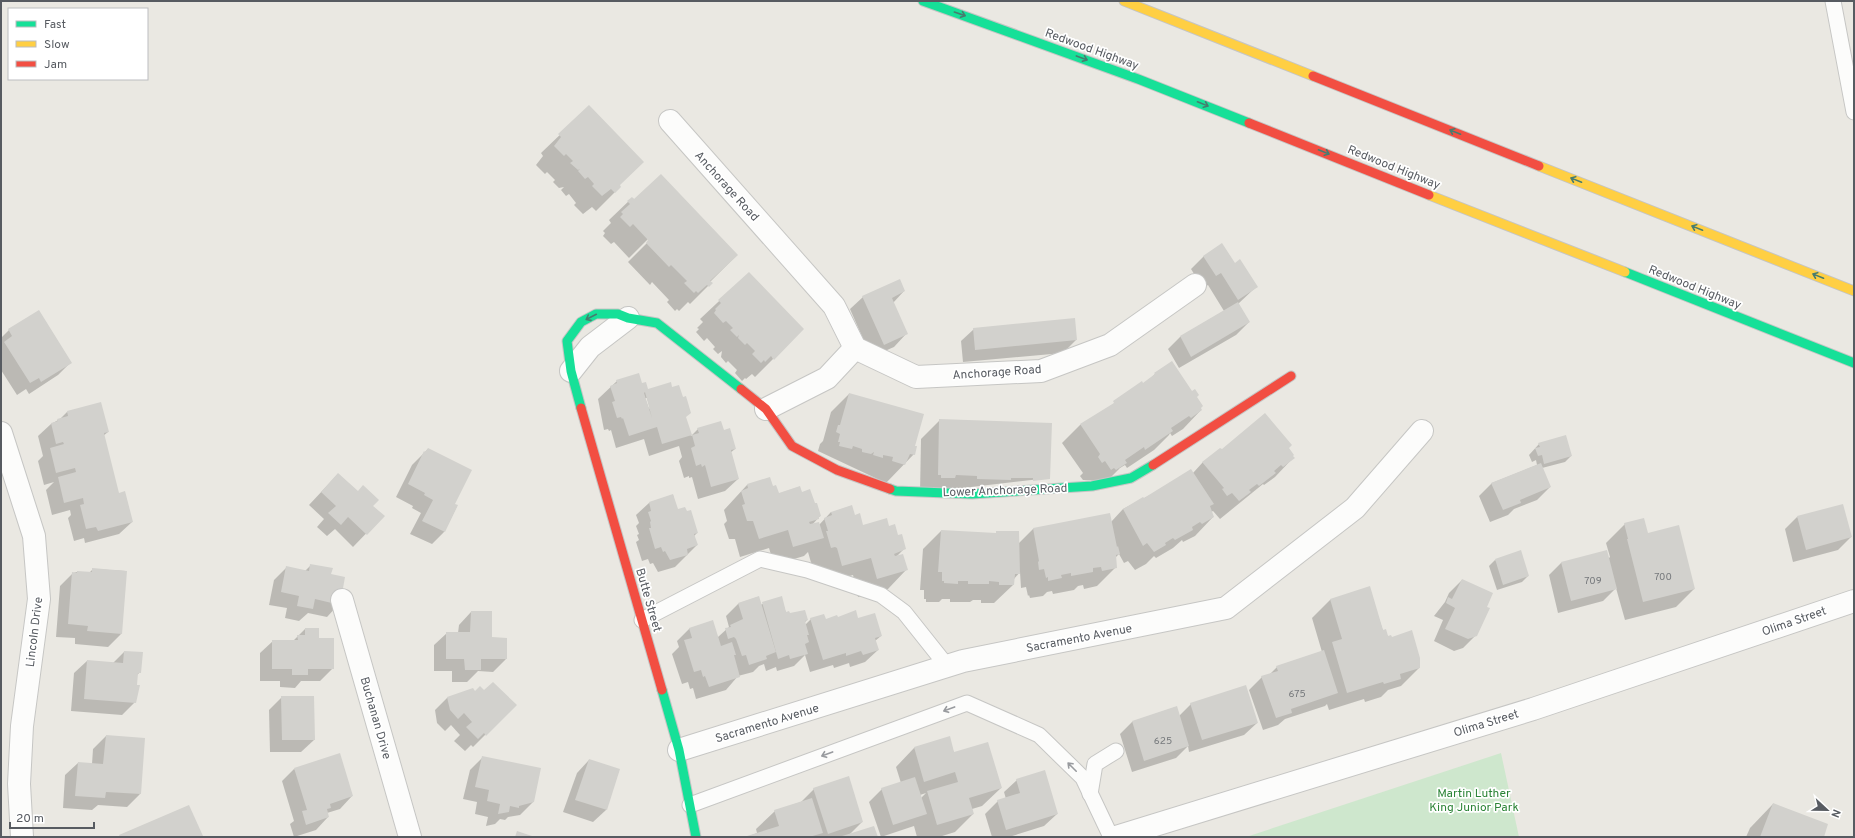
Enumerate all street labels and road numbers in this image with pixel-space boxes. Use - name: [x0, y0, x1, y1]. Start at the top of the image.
- street label: Redwood Highway: [1042, 26, 1141, 74]
- street label: Redwood Highway: [1345, 142, 1442, 194]
- street label: Anchorage Road: [690, 148, 762, 225]
- street label: Redwood Highway: [1646, 262, 1743, 314]
- street label: Anchorage Road: [952, 362, 1042, 384]
- street label: Lower Anchorage Road: [942, 481, 1068, 501]
- street label: Butte Street: [631, 566, 665, 634]
- street label: Lincoln Drive: [23, 596, 47, 668]
- street label: Olima Street: [1760, 603, 1829, 640]
- street label: Sacramento Avenue: [1025, 621, 1134, 657]
- street label: Buchanan Drive: [356, 675, 394, 761]
- street label: Sacramento Avenue: [713, 701, 821, 747]
- street label: Olima Street: [1452, 706, 1521, 741]

